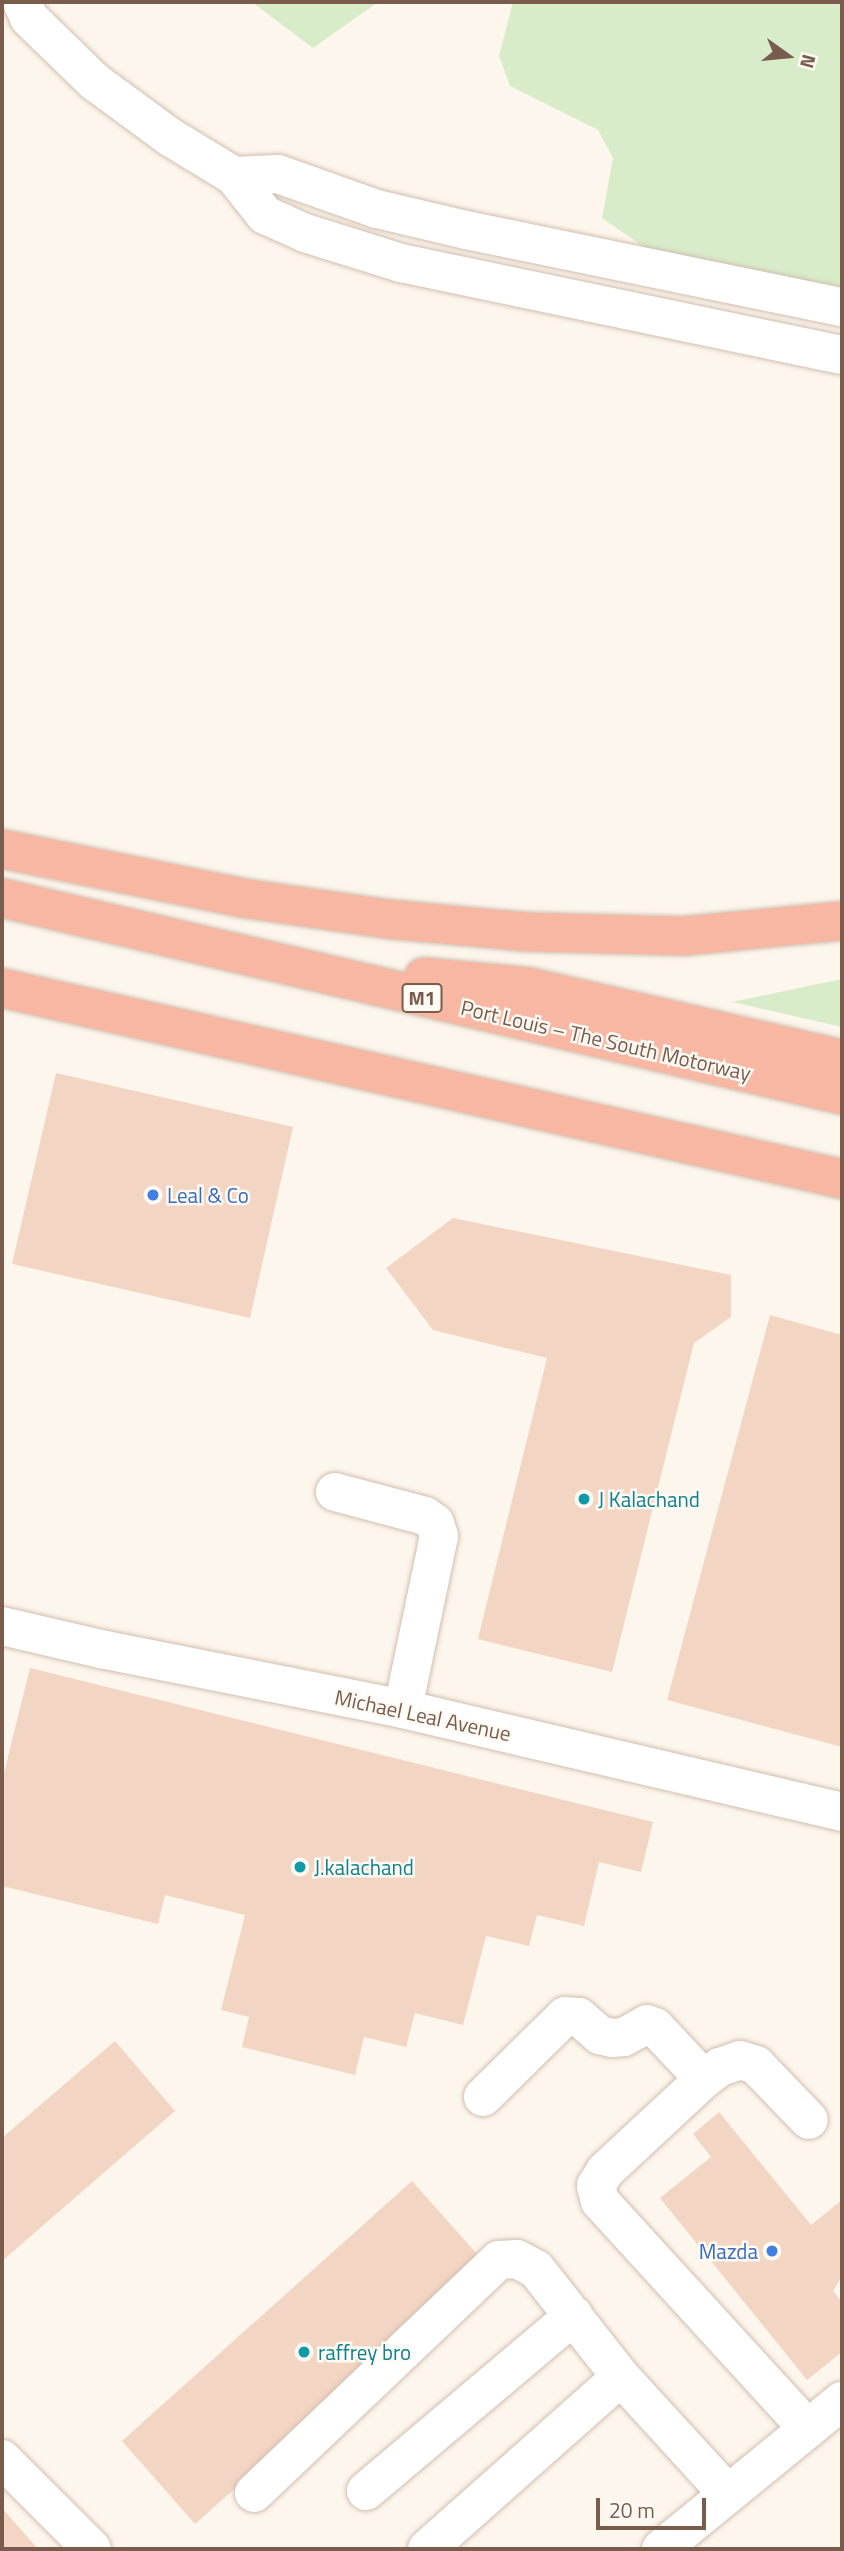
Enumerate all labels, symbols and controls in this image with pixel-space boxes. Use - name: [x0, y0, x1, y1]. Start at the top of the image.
- north arrow: [753, 21, 823, 91]
- text: N: [793, 51, 824, 72]
- road number: M1: [401, 982, 443, 1014]
- street label: Port Louis – The South Motorway: [459, 994, 753, 1086]
- place label: Leal & Co: [167, 1182, 249, 1208]
- marker: Leal & Co: [145, 1187, 161, 1203]
- place label: J Kalachand: [598, 1486, 700, 1512]
- marker: J Kalachand: [576, 1491, 592, 1507]
- street label: Michael Leal Avenue: [333, 1684, 513, 1746]
- place label: J.kalachand: [314, 1854, 414, 1880]
- marker: J.kalachand: [292, 1859, 308, 1875]
- place label: Mazda: [699, 2238, 758, 2264]
- marker: Mazda: [764, 2243, 780, 2259]
- place label: raffrey bro: [318, 2339, 411, 2365]
- marker: raffrey bro: [296, 2344, 312, 2360]
- scale bar: [599, 2484, 709, 2528]
- text: 20 m: [609, 2494, 655, 2526]

